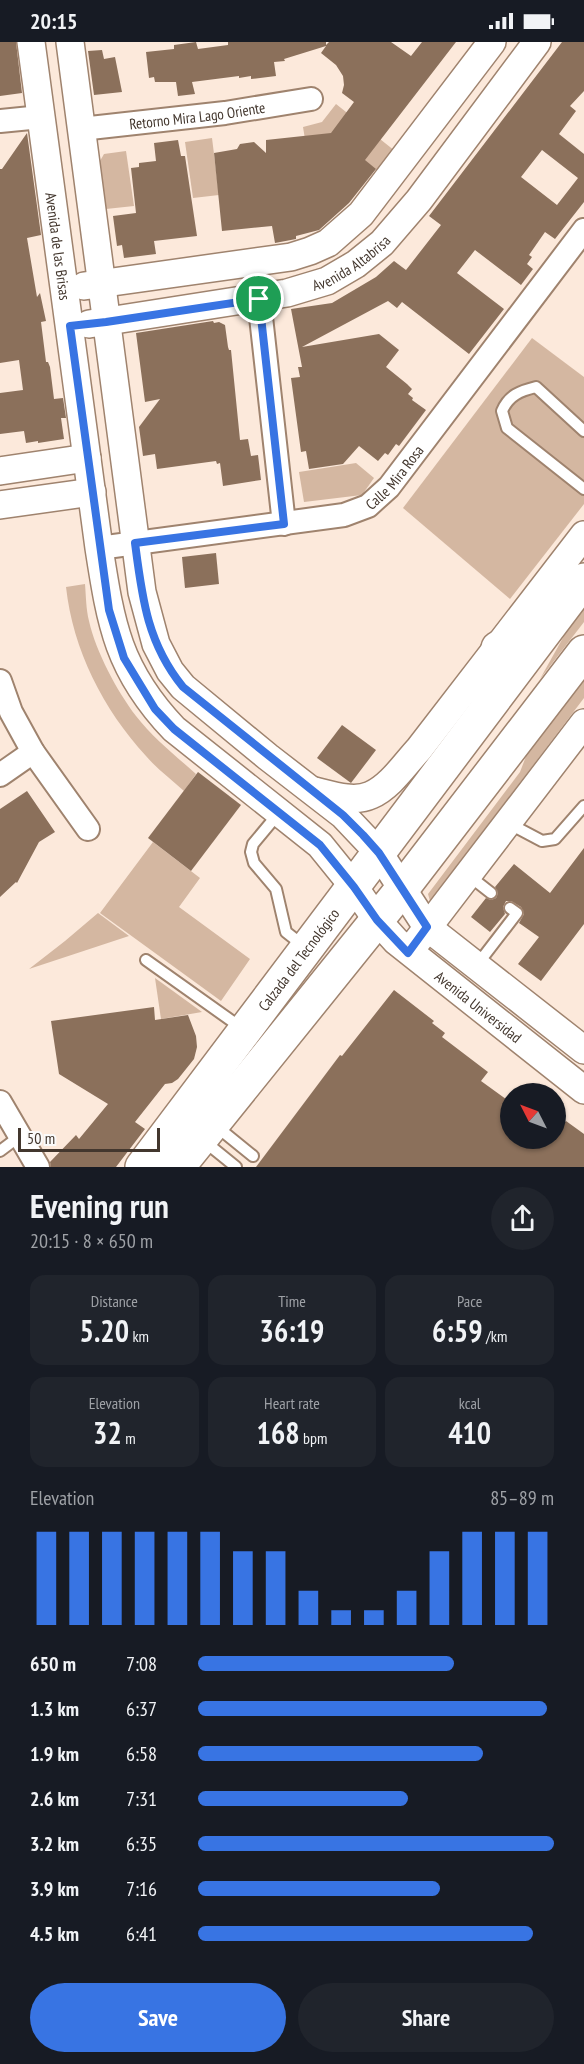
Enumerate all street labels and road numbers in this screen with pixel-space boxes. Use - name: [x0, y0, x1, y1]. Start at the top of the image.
- street label: Retorno Mira Lago Oriente: [128, 97, 266, 133]
- street label: Avenida de las Brisas: [42, 191, 75, 301]
- street label: Avenida Altabrisa: [310, 231, 394, 294]
- street label: Calle Mira Rosa: [361, 441, 427, 513]
- street label: Calzada del Tecnológico: [254, 904, 343, 1014]
- street label: Avenida Universidad: [431, 966, 526, 1047]

